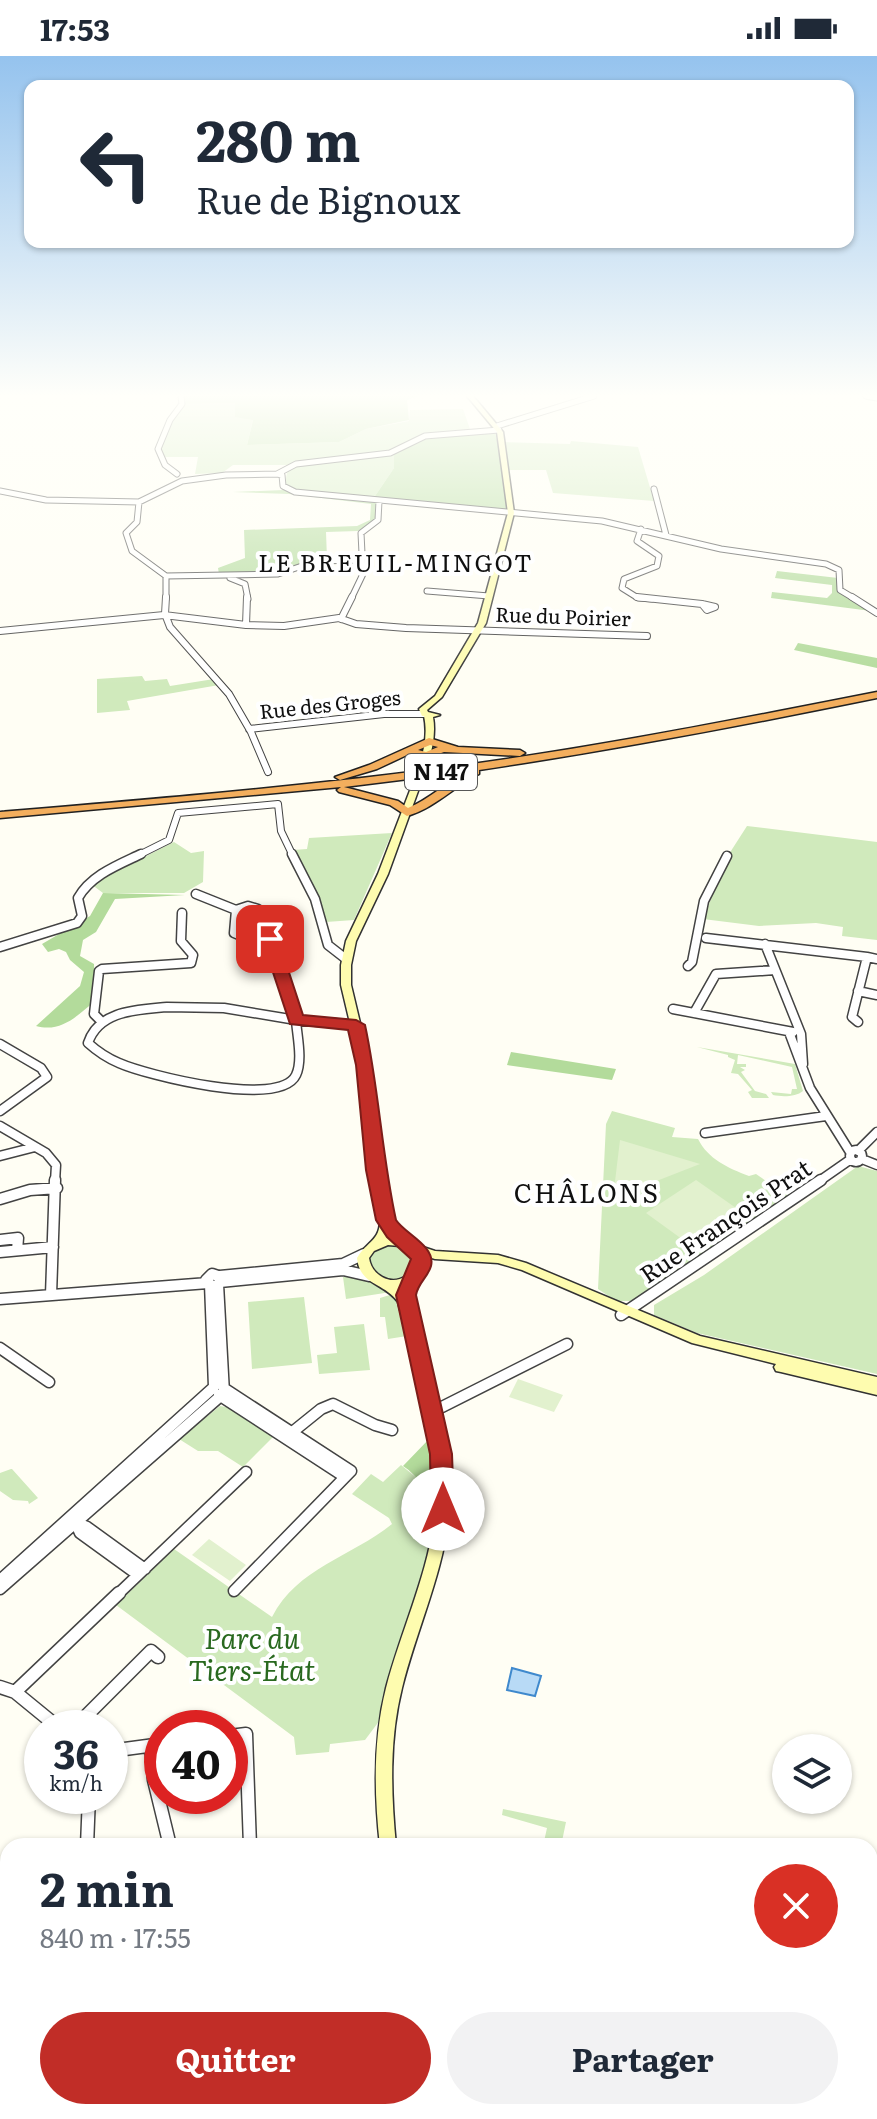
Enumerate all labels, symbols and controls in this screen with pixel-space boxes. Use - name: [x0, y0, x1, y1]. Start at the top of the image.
- text: 17:53: [40, 6, 110, 50]
- text: 280 m: [196, 96, 361, 179]
- icon: left: [64, 112, 168, 216]
- text: Rue de Bignoux: [196, 172, 460, 225]
- district label: LE BREUIL-MINGOT: [258, 544, 534, 579]
- street label: Rue du Poirier: [495, 598, 632, 632]
- street label: Rue des Groges: [258, 681, 402, 725]
- road number: N 147: [405, 754, 477, 790]
- pin: [236, 905, 304, 973]
- icon: arrive: [248, 917, 292, 961]
- street label: Rue François Prat: [632, 1149, 818, 1290]
- district label: CHÂLONS: [514, 1172, 660, 1211]
- position arrow: [401, 1467, 485, 1551]
- park label: Parc du Tiers-État: [189, 1616, 315, 1690]
- speed limit sign: 40: [144, 1710, 248, 1814]
- text: 36: [53, 1722, 99, 1781]
- map controls: [772, 1734, 852, 1814]
- button: layers: [772, 1734, 852, 1814]
- text: km/h: [49, 1767, 103, 1797]
- text: 2 min: [40, 1851, 174, 1922]
- button: close: [754, 1864, 838, 1948]
- text: 840 m · 17:55: [40, 1917, 191, 1956]
- button: Quitter: [40, 2012, 431, 2104]
- button: Partager: [447, 2012, 838, 2104]

